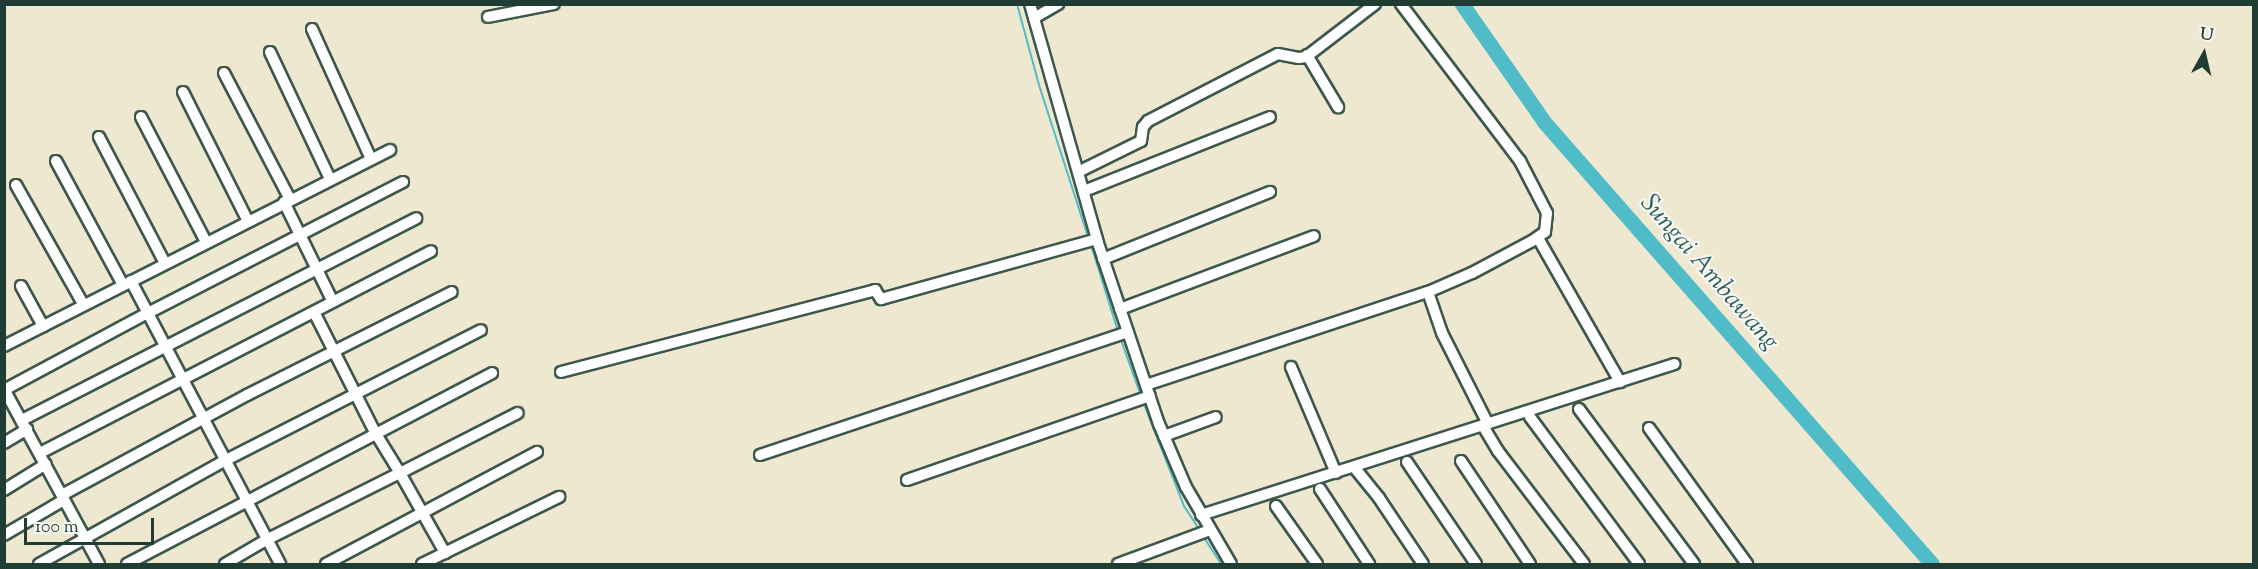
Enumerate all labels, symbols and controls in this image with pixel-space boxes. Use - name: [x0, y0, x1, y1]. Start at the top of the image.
- text: U: [2199, 23, 2215, 48]
- north arrow: [2174, 24, 2234, 84]
- water label: Sungai Ambawang: [1633, 189, 1785, 357]
- scale bar: [27, 506, 158, 544]
- text: 100 m: [35, 515, 79, 541]

